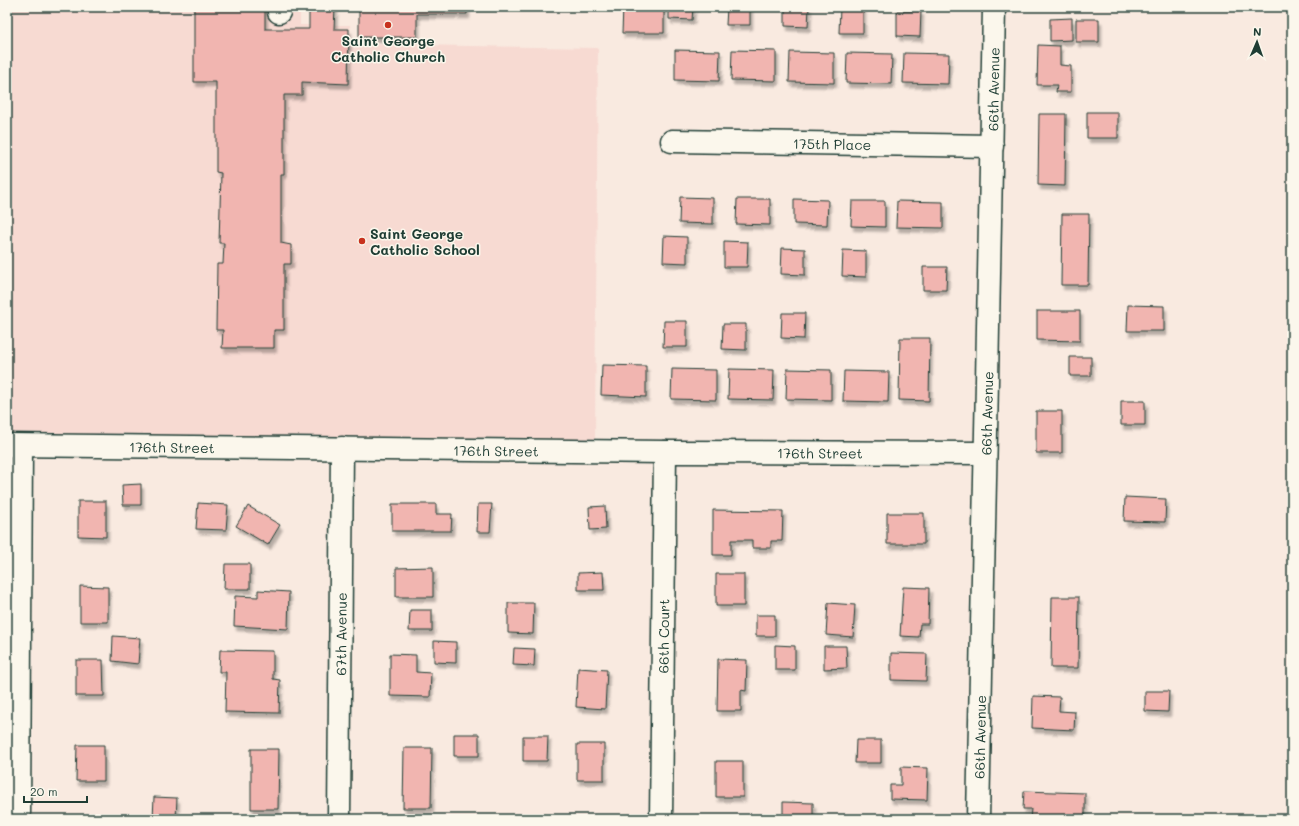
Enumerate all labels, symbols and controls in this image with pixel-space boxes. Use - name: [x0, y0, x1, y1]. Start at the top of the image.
- marker: Saint George Catholic Church: [383, 20, 393, 30]
- north arrow: [1237, 22, 1277, 62]
- text: N: [1253, 24, 1262, 39]
- place label: Saint George Catholic Church: [331, 31, 445, 66]
- street label: 66th Avenue: [983, 47, 1003, 131]
- street label: 175th Place: [793, 133, 871, 154]
- place label: Saint George Catholic School: [370, 224, 480, 259]
- marker: Saint George Catholic School: [357, 236, 367, 246]
- street label: 66th Avenue: [976, 371, 997, 455]
- street label: 176th Street: [129, 437, 215, 457]
- street label: 176th Street: [453, 440, 539, 460]
- street label: 176th Street: [777, 443, 863, 462]
- street label: 67th Avenue: [331, 592, 350, 676]
- street label: 66th Court: [653, 599, 673, 673]
- street label: 66th Avenue: [969, 695, 990, 779]
- scale bar: [24, 778, 87, 804]
- text: 20 m: [30, 783, 58, 799]

